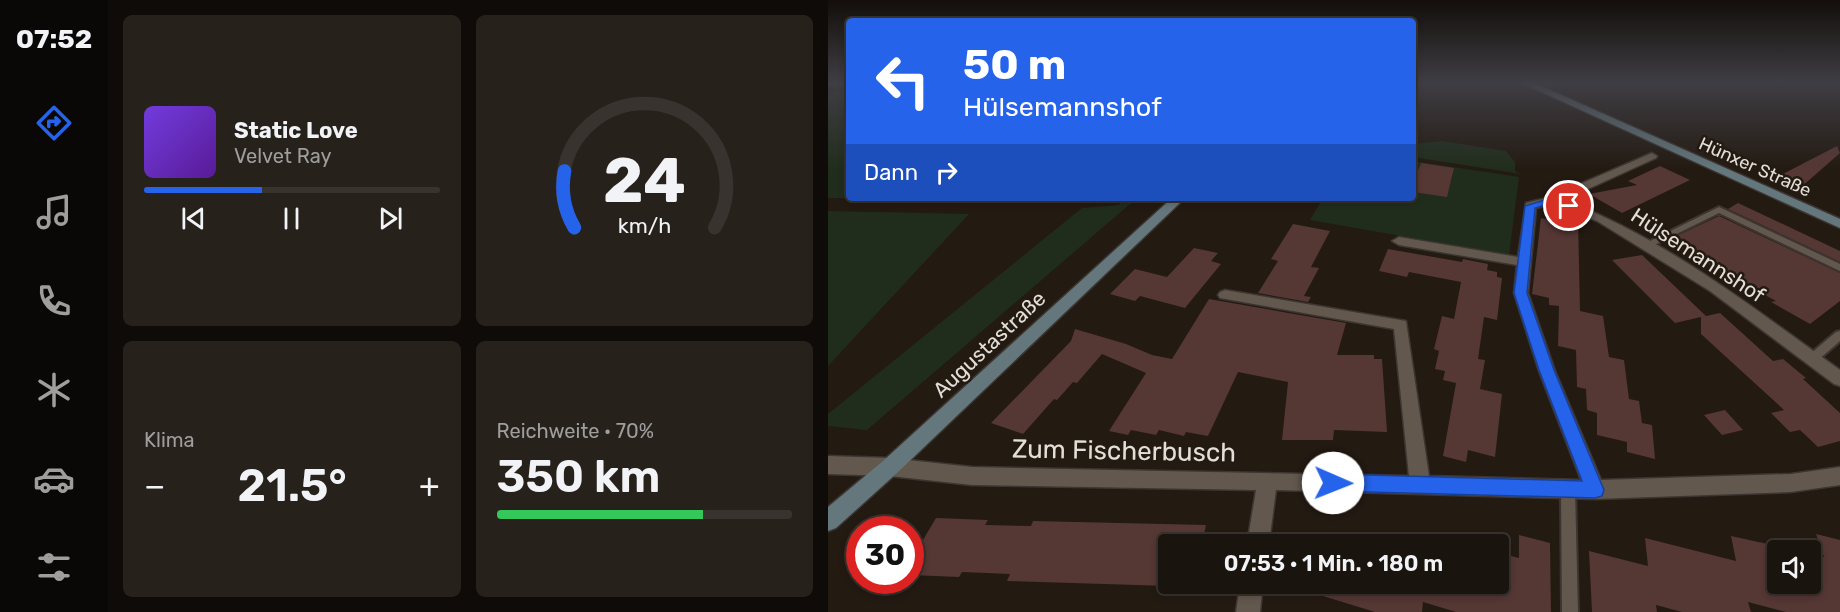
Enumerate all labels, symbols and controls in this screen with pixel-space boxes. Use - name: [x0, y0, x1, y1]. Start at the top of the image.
- text: 07:52: [16, 23, 92, 55]
- text: 50 m: [963, 40, 1066, 90]
- icon: left: [864, 42, 942, 120]
- text: Hülsemannshof: [963, 91, 1162, 123]
- icon: directions: [33, 102, 75, 144]
- text: Static Love: [234, 117, 358, 144]
- street label: Hünxer Straße: [1695, 132, 1815, 202]
- text: Velvet Ray: [234, 144, 332, 168]
- text: 24: [603, 144, 686, 218]
- icon: right: [930, 156, 963, 189]
- text: Dann: [864, 159, 918, 186]
- pin: [1543, 180, 1594, 231]
- icon: arrive: [1552, 189, 1585, 222]
- icon: music: [33, 191, 75, 233]
- icon: previous: [177, 202, 210, 235]
- icon: pause: [275, 202, 308, 235]
- icon: next: [374, 202, 407, 235]
- street label: Hülsemannshof: [1626, 202, 1770, 308]
- text: km/h: [617, 213, 671, 238]
- icon: phone: [33, 280, 75, 322]
- street label: Augustastraße: [928, 286, 1050, 402]
- icon: climate: [33, 369, 75, 411]
- text: Reichweite · 70%: [497, 419, 654, 443]
- text: Klima: [144, 428, 195, 452]
- street label: Zum Fischerbusch: [1012, 434, 1236, 468]
- text: 350 km: [497, 450, 660, 503]
- position arrow: [1301, 451, 1365, 515]
- icon: car: [33, 458, 75, 500]
- text: 21.5°: [238, 459, 347, 512]
- text: −: [144, 466, 165, 505]
- text: +: [419, 466, 440, 505]
- speed limit sign: 30: [846, 516, 924, 594]
- map controls: [1767, 540, 1821, 594]
- button: sound: [1767, 540, 1821, 594]
- icon: filters: [33, 546, 75, 588]
- text: 07:53 · 1 Min. · 180 m: [1224, 550, 1443, 577]

